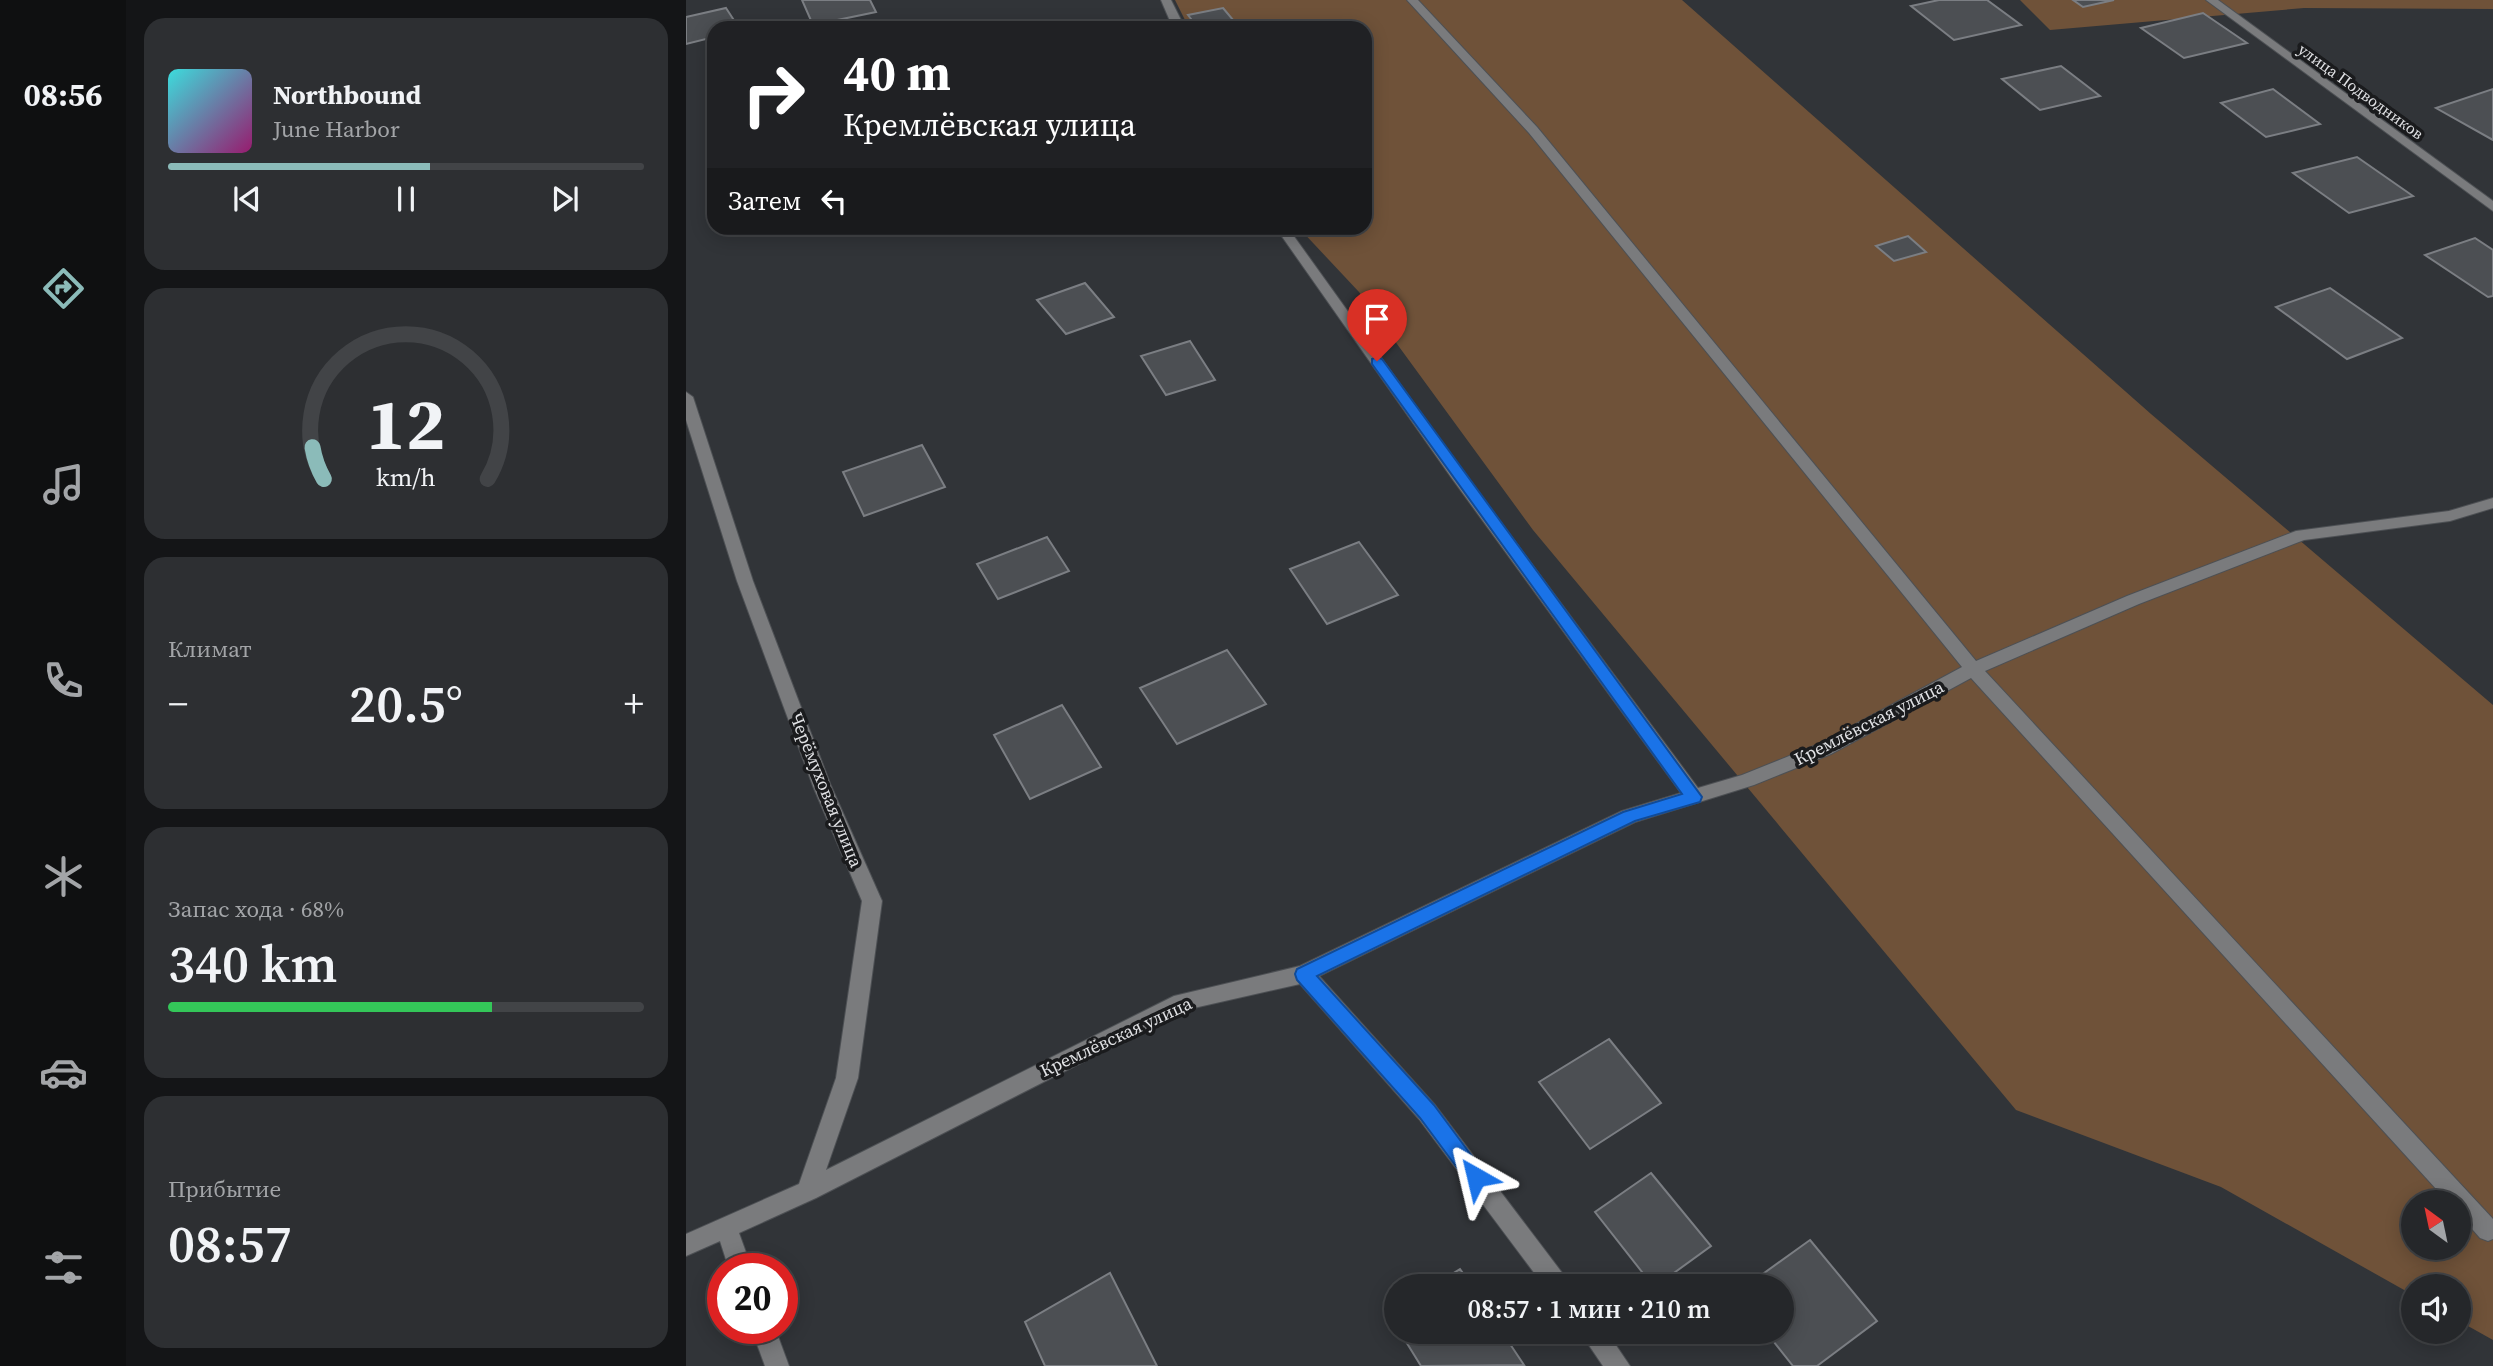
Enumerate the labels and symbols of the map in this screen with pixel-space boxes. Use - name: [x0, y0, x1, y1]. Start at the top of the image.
- street label: улица Подводников: [2294, 38, 2428, 144]
- pin: [1347, 289, 1407, 361]
- street label: Кремлёвская улица: [1790, 674, 1949, 771]
- street label: Черёмуховая улица: [784, 709, 869, 872]
- street label: Кремлёвская улица: [1036, 990, 1197, 1083]
- position arrow: [1439, 1140, 1513, 1214]
- north arrow: [2401, 1190, 2471, 1260]
- speed limit sign: 20: [707, 1253, 798, 1344]

